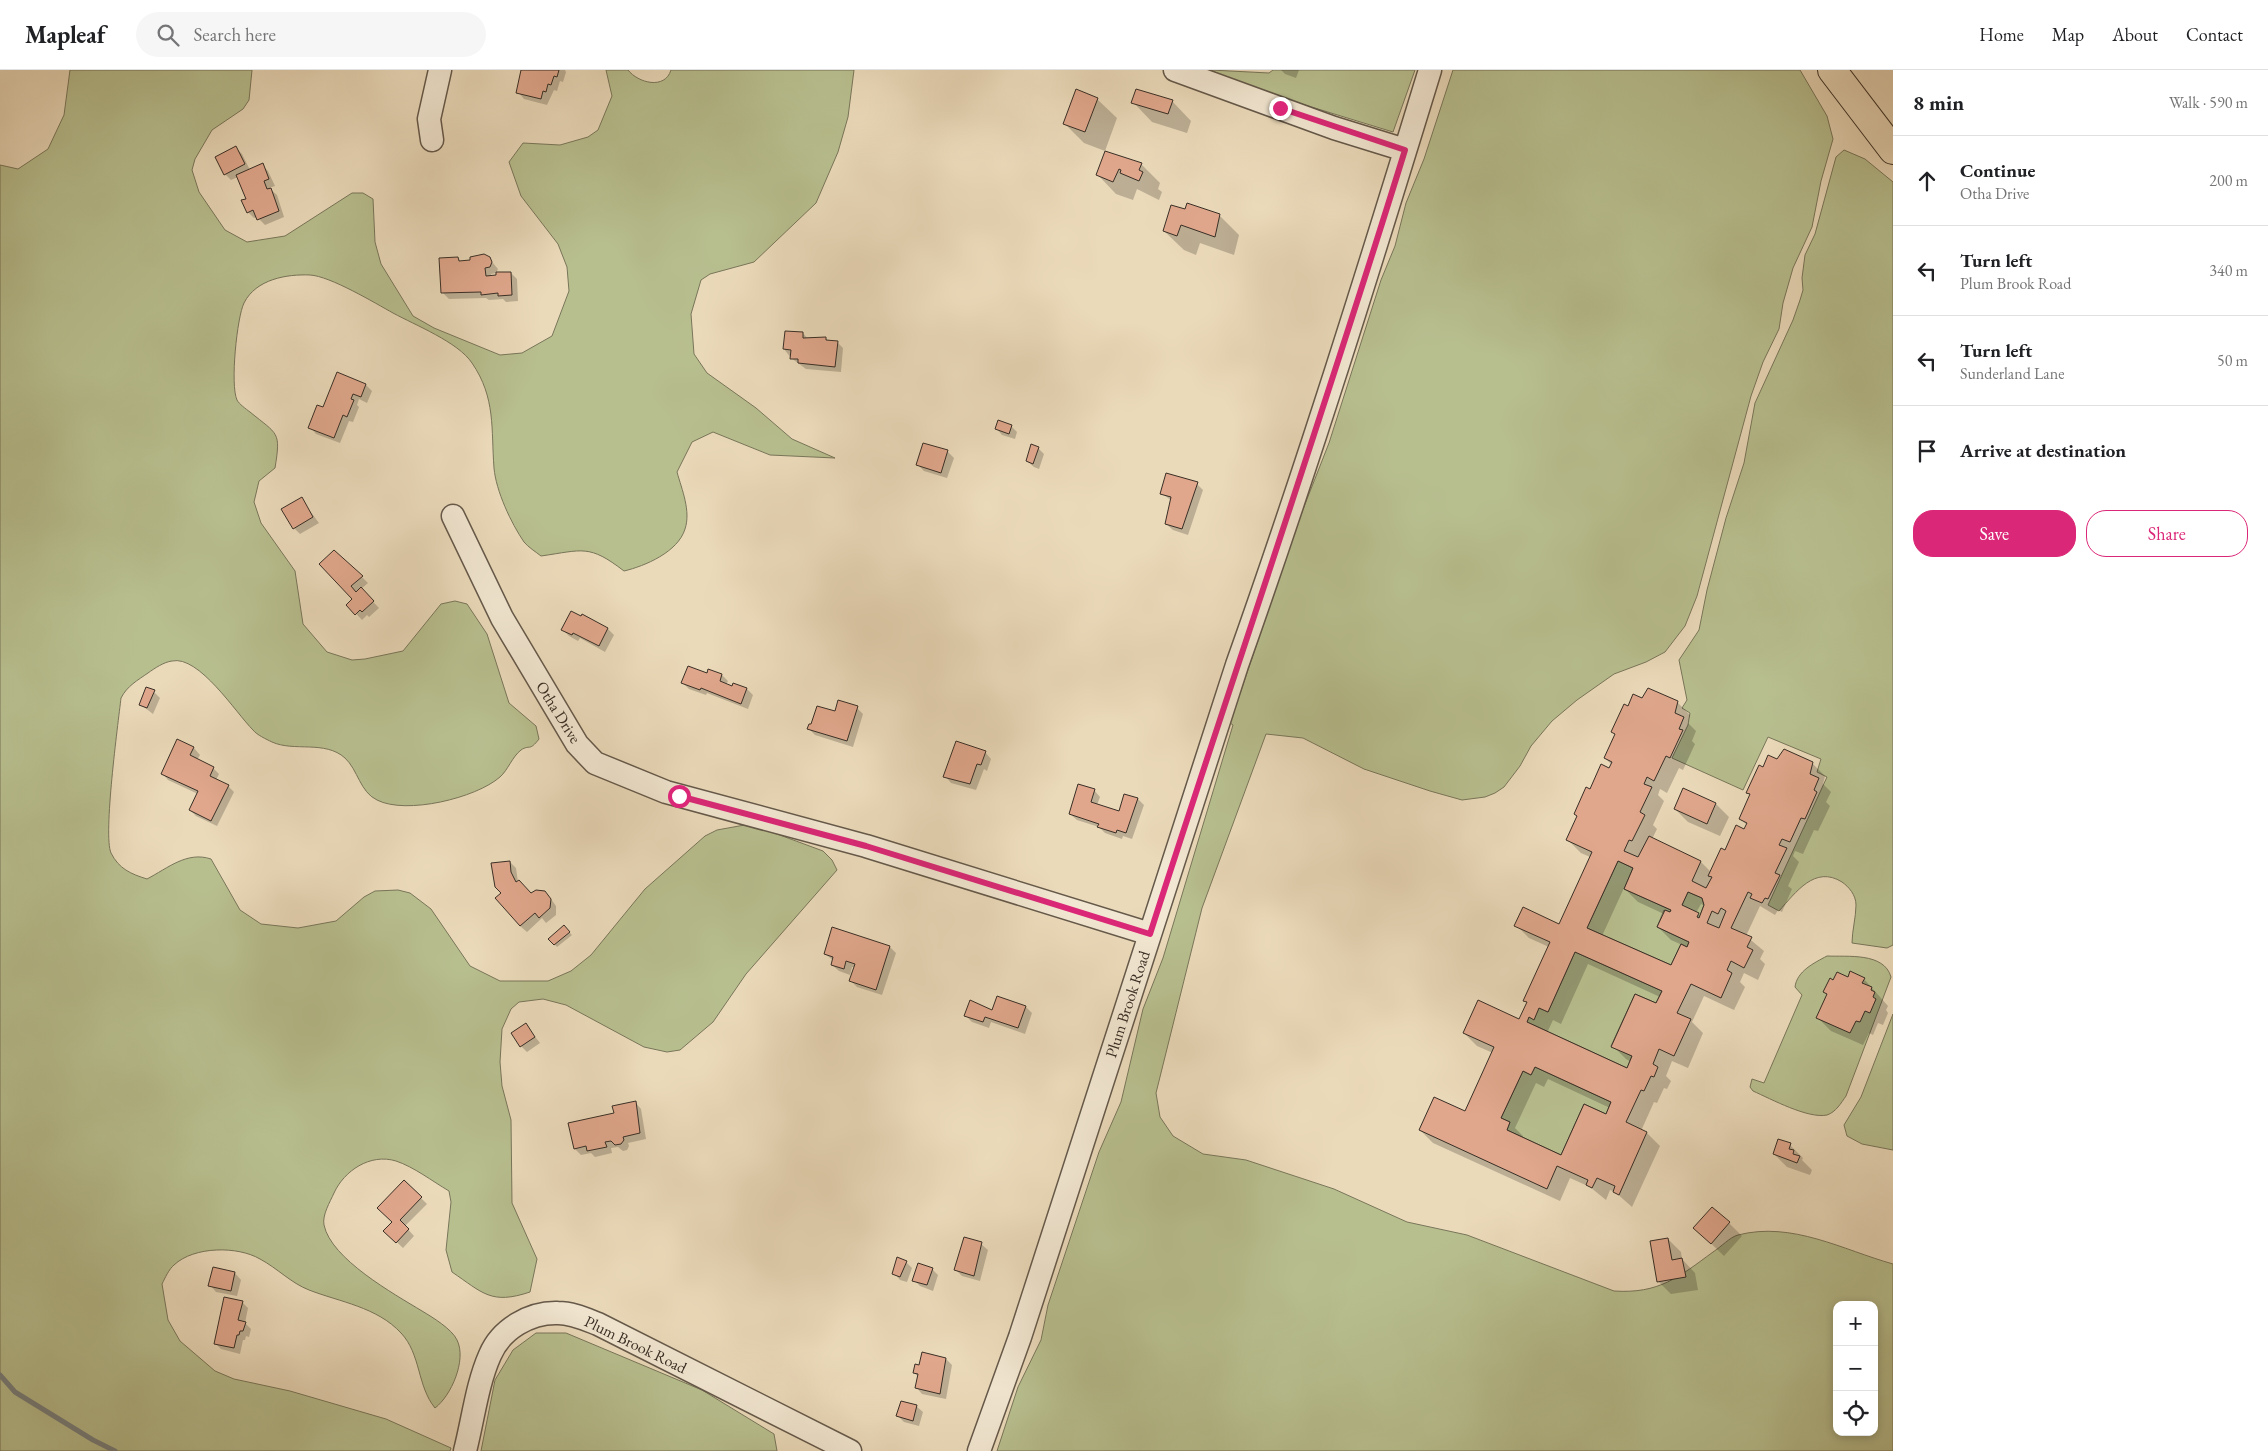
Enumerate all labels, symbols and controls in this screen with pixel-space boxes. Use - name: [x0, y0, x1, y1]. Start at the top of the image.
- search box: [136, 12, 486, 57]
- text: Mapleaf: [25, 19, 106, 50]
- icon: search: [154, 21, 182, 49]
- text: Search here: [194, 22, 276, 47]
- text: Home: [1979, 23, 2024, 46]
- text: Map: [2052, 23, 2084, 46]
- text: About: [2112, 23, 2158, 46]
- text: Contact: [2186, 23, 2243, 46]
- text: 8 min: [1913, 89, 1964, 116]
- text: Walk · 590 m: [2169, 92, 2248, 113]
- route end: [1269, 97, 1292, 120]
- text: Continue: [1960, 158, 2035, 183]
- icon: ahead: [1913, 167, 1941, 195]
- text: 200 m: [2209, 170, 2248, 191]
- text: Otha Drive: [1960, 183, 2029, 204]
- text: Turn left: [1960, 248, 2032, 273]
- icon: left: [1913, 257, 1941, 285]
- text: 340 m: [2209, 260, 2248, 281]
- text: Plum Brook Road: [1960, 273, 2071, 294]
- text: Turn left: [1960, 338, 2032, 363]
- icon: left: [1913, 347, 1941, 375]
- text: 50 m: [2217, 350, 2248, 371]
- text: Sunderland Lane: [1960, 363, 2064, 384]
- icon: arrive: [1913, 437, 1941, 465]
- text: Arrive at destination: [1960, 438, 2126, 463]
- button: Save: [1913, 510, 2076, 557]
- button: Share: [2086, 510, 2248, 557]
- street label: Otha Drive: [531, 677, 586, 747]
- route start: [668, 785, 691, 808]
- street label: Plum Brook Road: [1100, 947, 1155, 1060]
- map controls: [1833, 1301, 1878, 1436]
- button: +: [1833, 1301, 1878, 1346]
- street label: Plum Brook Road: [581, 1311, 691, 1379]
- button: −: [1833, 1346, 1878, 1391]
- button: locate: [1833, 1391, 1878, 1436]

